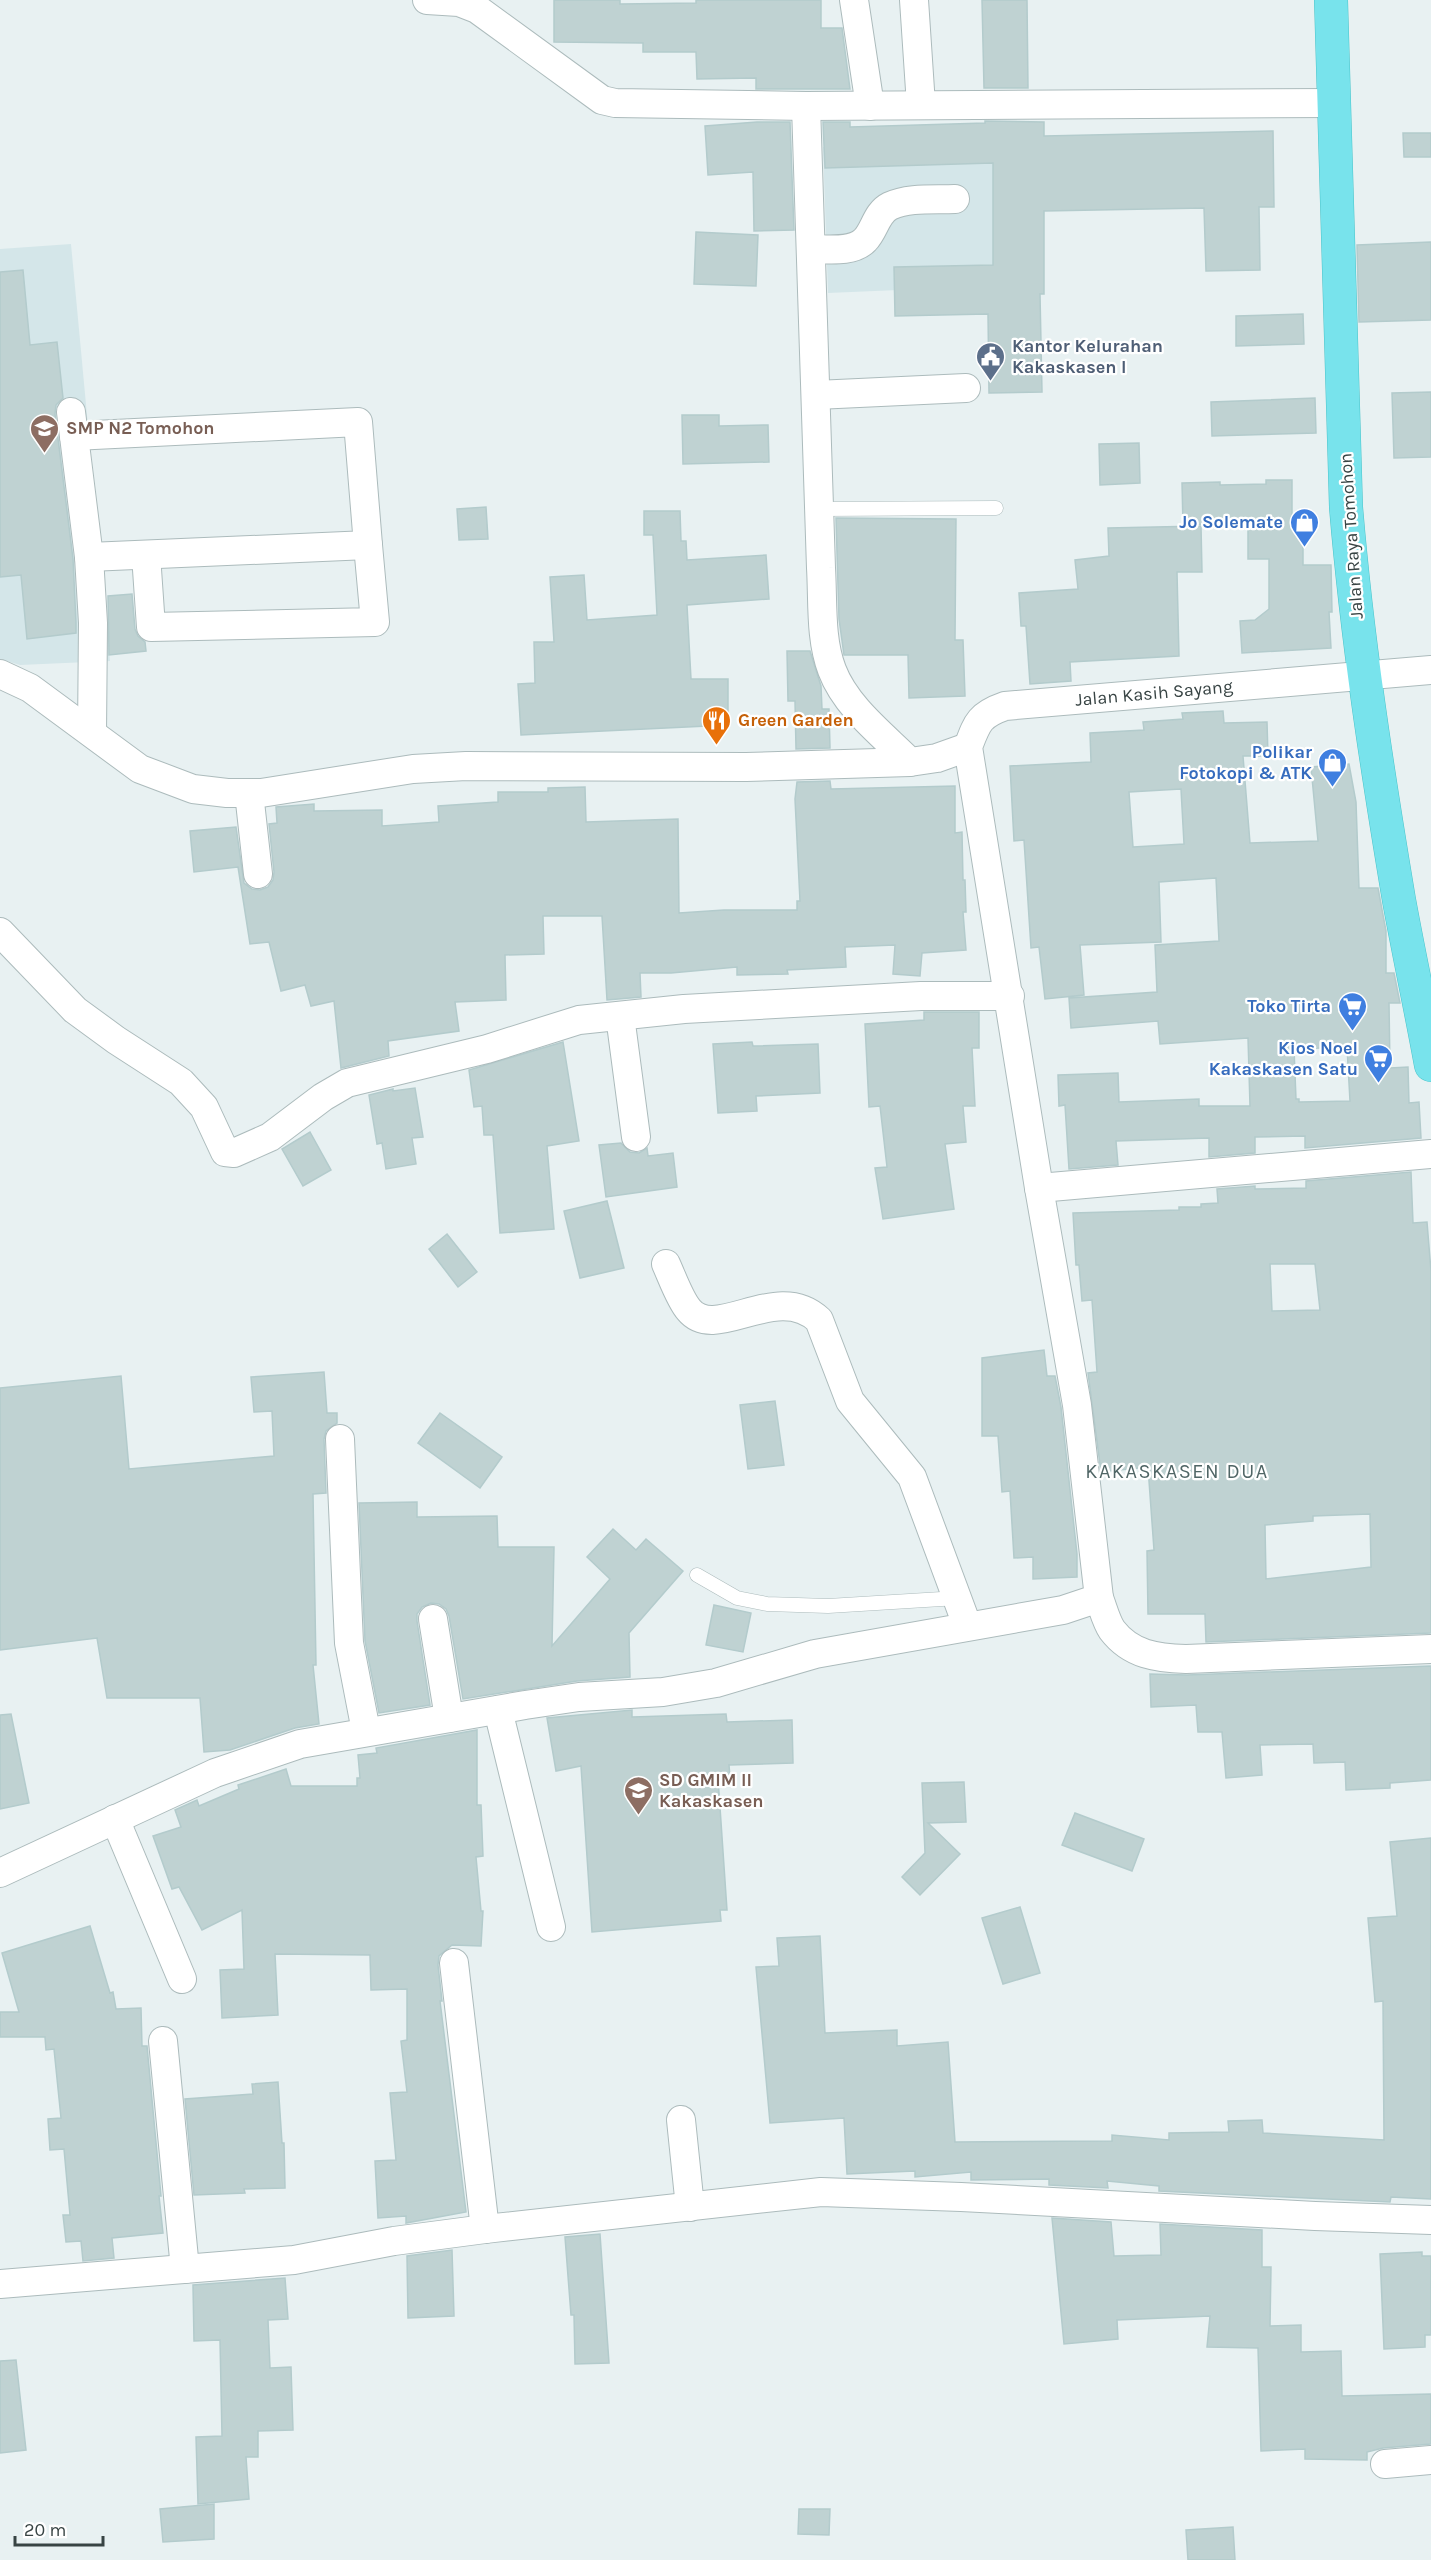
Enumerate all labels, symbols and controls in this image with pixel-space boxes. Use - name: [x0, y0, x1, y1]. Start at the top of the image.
- place label: Kantor Kelurahan Kakaskasen I: [1012, 335, 1163, 378]
- public building icon: Kantor Kelurahan Kakaskasen I: [975, 340, 1007, 382]
- school or university icon: SMP N2 Tomohon: [29, 412, 61, 454]
- place label: SMP N2 Tomohon: [66, 417, 215, 439]
- street label: Jalan Raya Tomohon: [1334, 452, 1368, 620]
- shop icon: Jo Solemate: [1288, 506, 1320, 548]
- place label: Jo Solemate: [1179, 511, 1283, 533]
- street label: Jalan Kasih Sayang: [1074, 675, 1234, 711]
- restaurant icon: Green Garden: [701, 704, 733, 746]
- place label: Green Garden: [738, 709, 854, 731]
- place label: Polikar Fotokopi & ATK: [1179, 741, 1312, 784]
- shop icon: Polikar Fotokopi & ATK: [1317, 746, 1349, 788]
- supermarket icon: Toko Tirta: [1336, 990, 1368, 1032]
- place label: Toko Tirta: [1247, 995, 1331, 1017]
- place label: Kios Noel Kakaskasen Satu: [1209, 1037, 1358, 1080]
- supermarket icon: Kios Noel Kakaskasen Satu: [1363, 1042, 1395, 1084]
- district label: KAKASKASEN DUA: [1085, 1460, 1269, 1483]
- place label: SD GMIM II Kakaskasen: [659, 1769, 763, 1812]
- school or university icon: SD GMIM II Kakaskasen: [622, 1774, 654, 1816]
- scale bar: [15, 2509, 104, 2547]
- text: 20 m: [24, 2519, 66, 2541]

